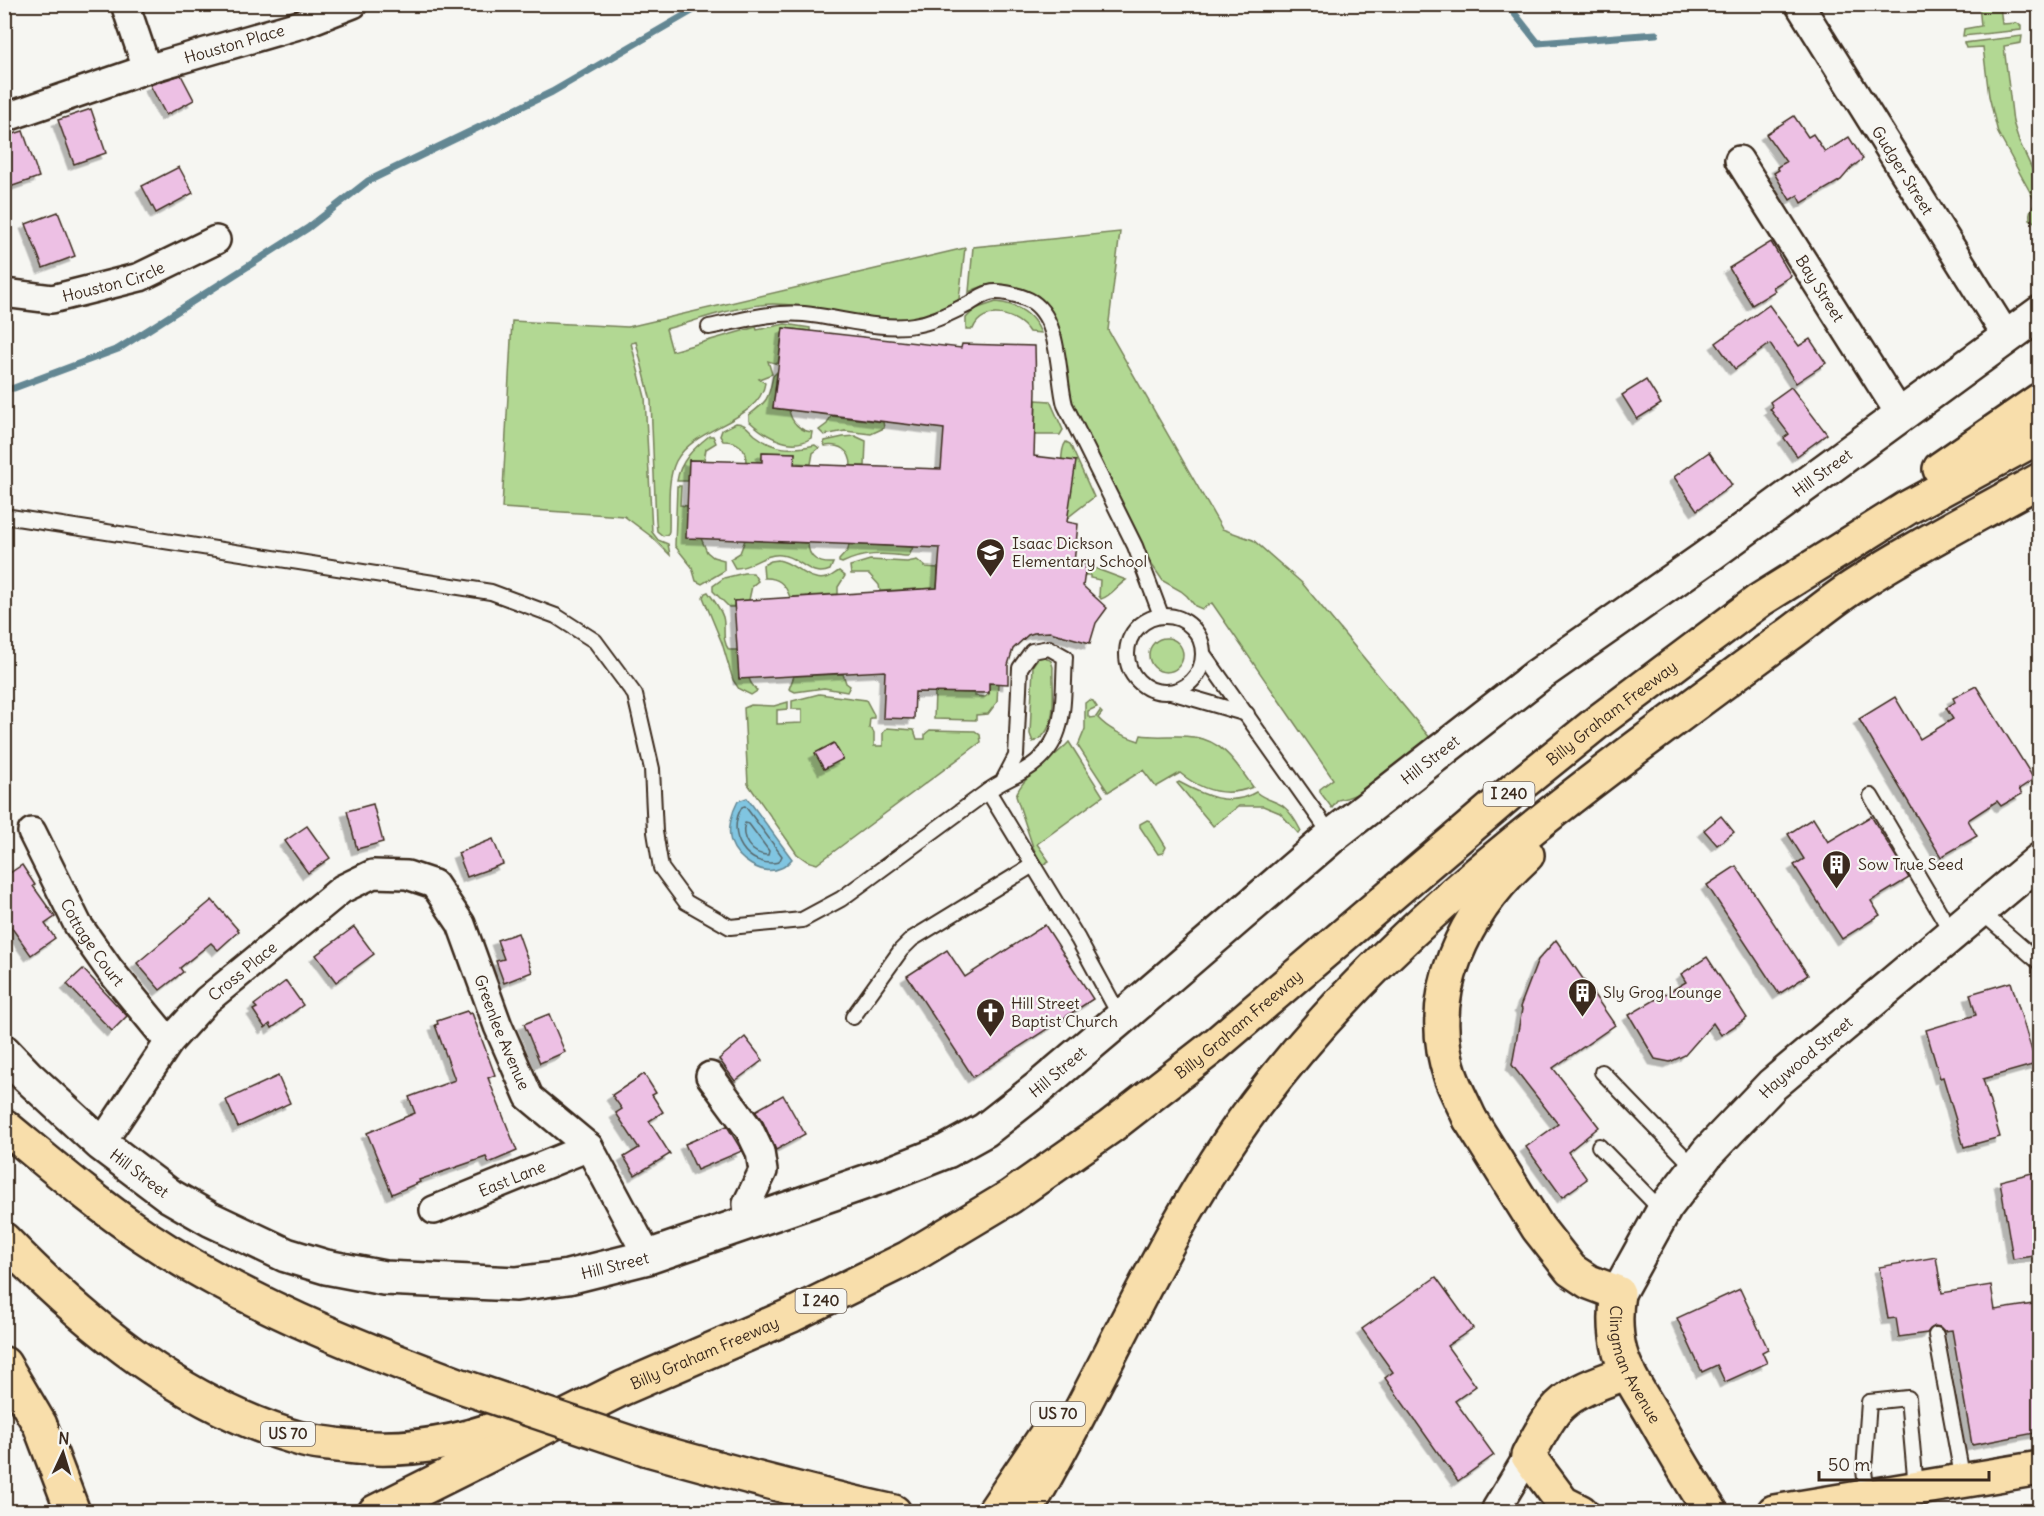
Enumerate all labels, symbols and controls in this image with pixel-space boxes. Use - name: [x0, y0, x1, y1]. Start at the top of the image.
- street label: Houston Place: [182, 20, 287, 68]
- street label: Gudger Street: [1868, 122, 1938, 219]
- street label: Bay Street: [1792, 251, 1849, 326]
- street label: Houston Circle: [60, 257, 167, 306]
- street label: Hill Street: [1788, 444, 1856, 501]
- place label: Isaac Dickson Elementary School: [1012, 533, 1147, 571]
- school or university icon: Isaac Dickson Elementary School: [975, 536, 1007, 578]
- street label: Billy Graham Freeway: [1542, 656, 1681, 770]
- street label: Hill Street: [1397, 730, 1464, 789]
- road number: I 240: [1484, 782, 1534, 806]
- building icon: Sow True Seed: [1821, 848, 1853, 890]
- place label: Sow True Seed: [1858, 854, 1963, 874]
- street label: Cottage Court: [56, 895, 129, 991]
- street label: Cross Place: [204, 937, 281, 1005]
- street label: Billy Graham Freeway: [1171, 965, 1306, 1083]
- street label: Greenlee Avenue: [470, 972, 535, 1093]
- building icon: Sly Grog Lounge: [1566, 976, 1598, 1018]
- place label: Sly Grog Lounge: [1603, 982, 1722, 1002]
- place label: Hill Street Baptist Church: [1011, 993, 1118, 1031]
- church icon: Hill Street Baptist Church: [974, 996, 1006, 1038]
- street label: Haywood Street: [1755, 1012, 1857, 1102]
- street label: Hill Street: [1025, 1041, 1091, 1102]
- street label: Hill Street: [106, 1144, 174, 1202]
- street label: East Lane: [475, 1156, 548, 1201]
- street label: Hill Street: [579, 1247, 651, 1283]
- road number: I 240: [796, 1289, 846, 1313]
- street label: Clingman Avenue: [1606, 1305, 1665, 1427]
- street label: Billy Graham Freeway: [627, 1312, 782, 1394]
- road number: US 70: [1031, 1402, 1085, 1426]
- road number: US 70: [261, 1422, 315, 1446]
- north arrow: [33, 1423, 93, 1483]
- text: N: [58, 1428, 70, 1448]
- scale bar: [1819, 1444, 1988, 1482]
- text: 50 m: [1828, 1453, 1870, 1476]

